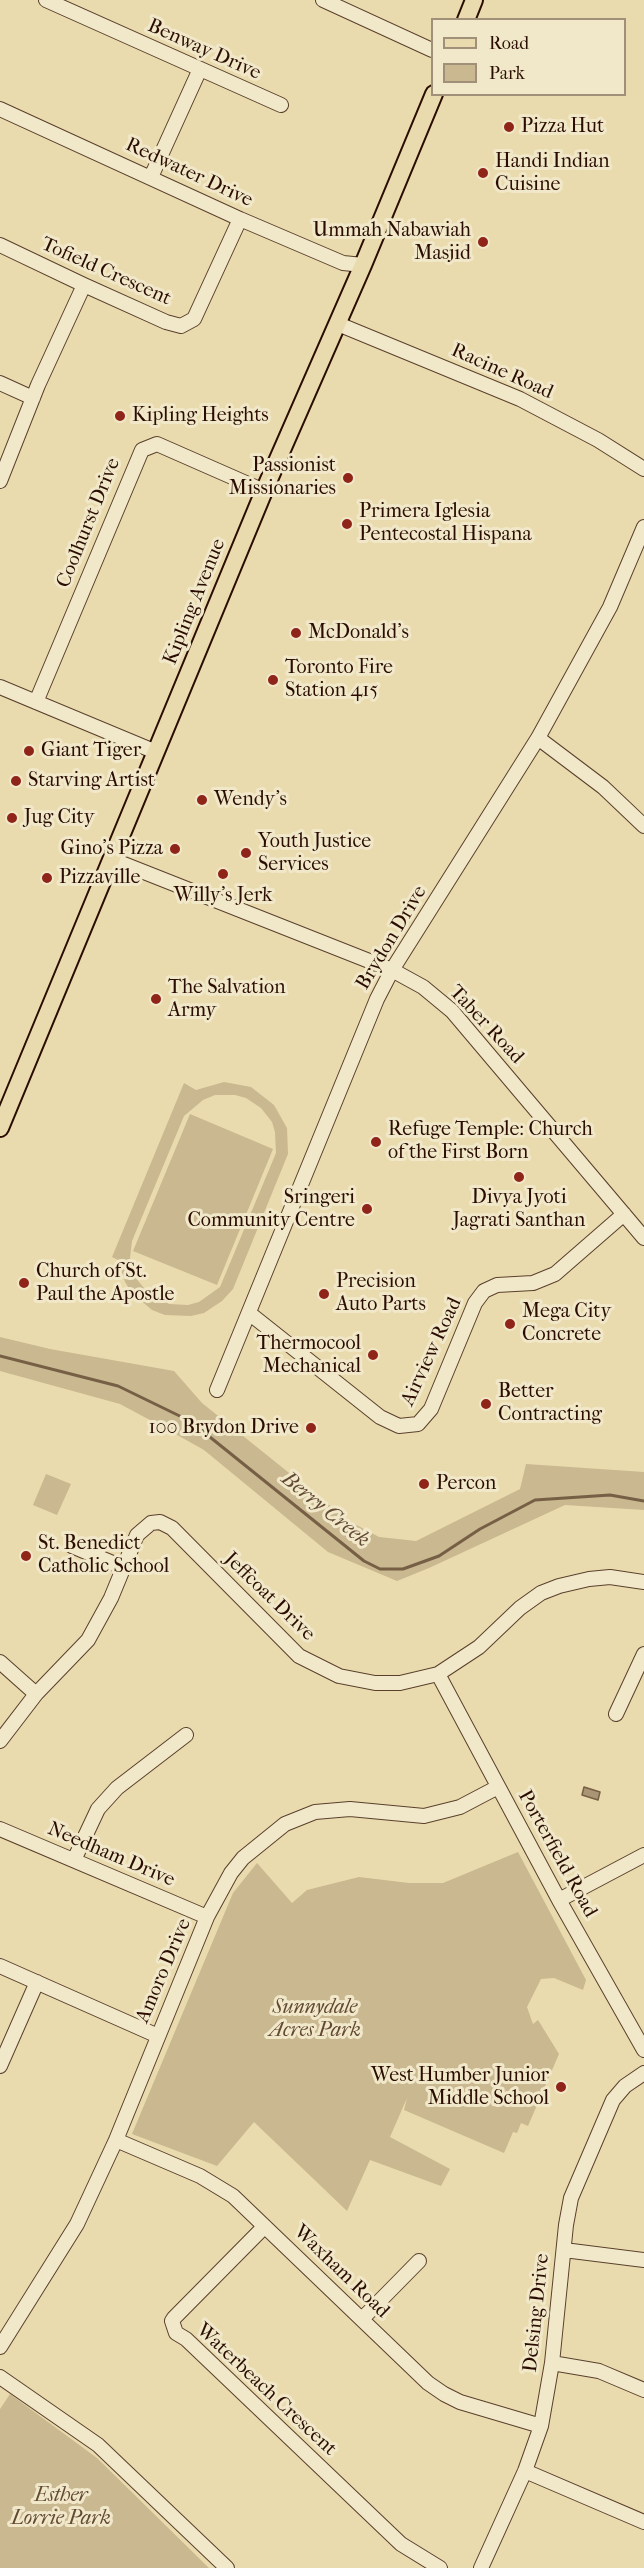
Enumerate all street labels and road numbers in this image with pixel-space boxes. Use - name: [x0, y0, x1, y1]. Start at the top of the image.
- street label: Benway Drive: [144, 14, 264, 86]
- street label: Redwater Drive: [122, 133, 256, 213]
- street label: Tofield Crescent: [37, 233, 175, 311]
- street label: Racine Road: [447, 339, 557, 405]
- street label: Coolhurst Drive: [52, 455, 126, 591]
- street label: Kipling Avenue: [159, 536, 231, 668]
- street label: Brydon Drive: [352, 882, 432, 994]
- street label: Taber Road: [444, 981, 528, 1069]
- street label: Airview Road: [396, 1294, 468, 1410]
- street label: Jeffcoat Drive: [218, 1548, 320, 1646]
- street label: Porterfield Road: [512, 1786, 602, 1922]
- street label: Needham Drive: [44, 1817, 178, 1893]
- street label: Amoro Drive: [131, 1915, 197, 2027]
- street label: Waxham Road: [288, 2220, 394, 2324]
- street label: Delsing Drive: [519, 2252, 555, 2374]
- street label: Waterbeach Crescent: [191, 2319, 341, 2461]

